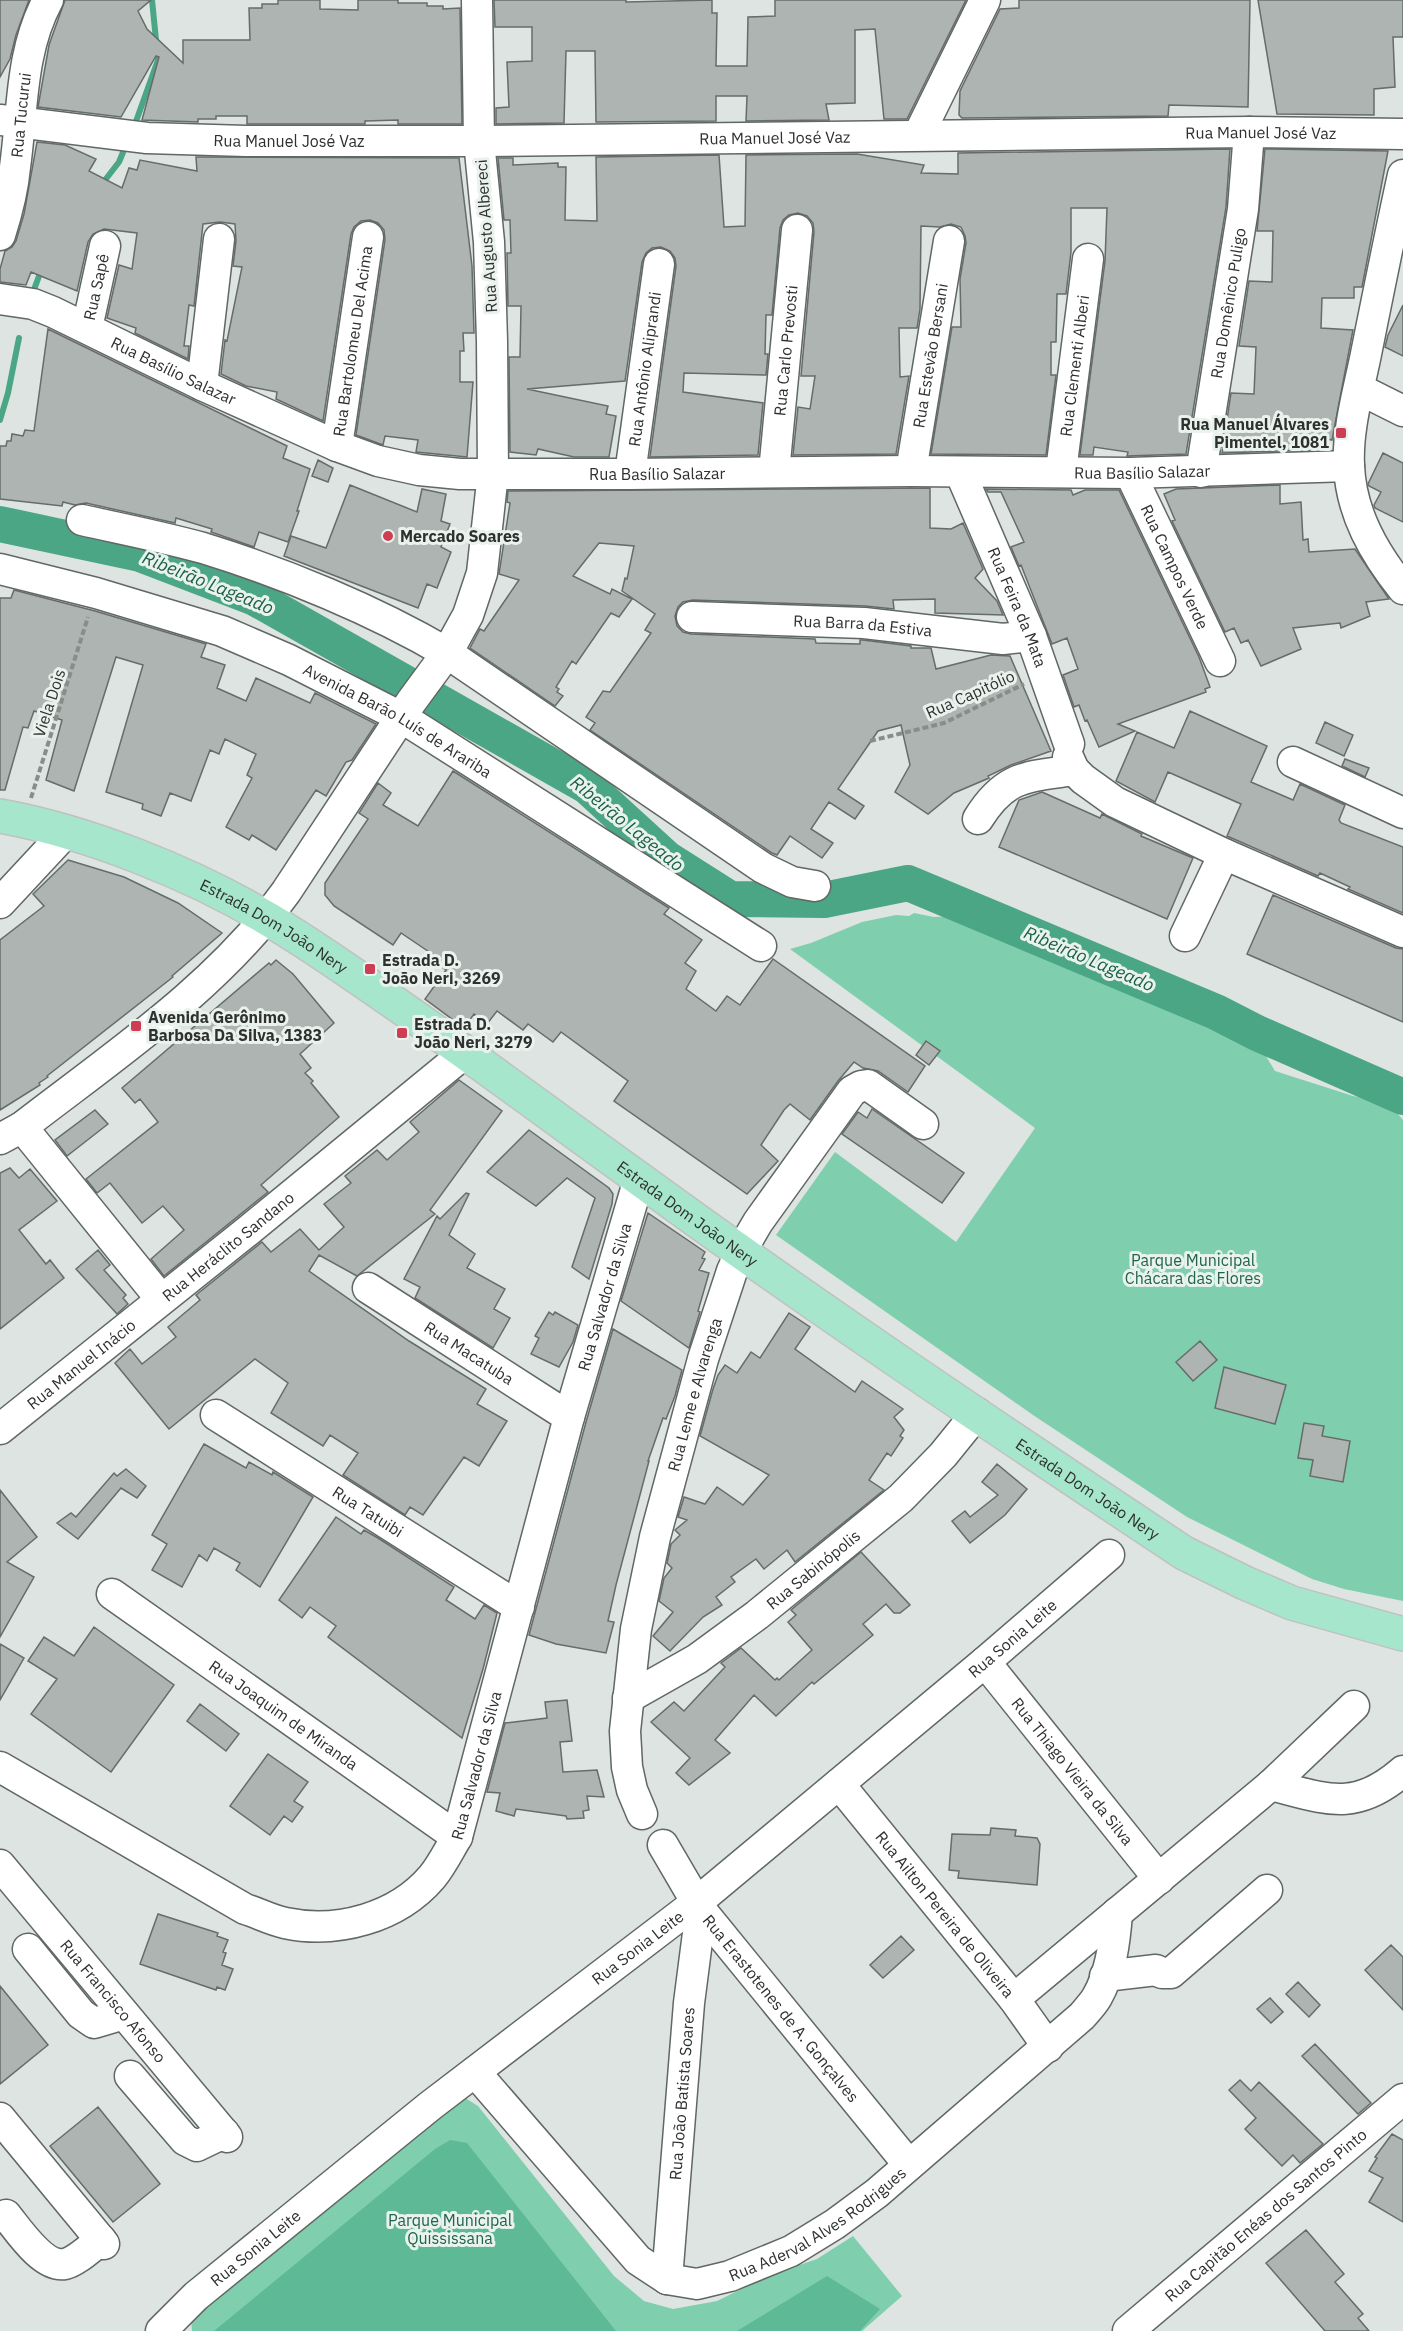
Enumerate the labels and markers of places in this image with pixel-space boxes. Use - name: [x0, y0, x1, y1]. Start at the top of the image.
- place label: Rua Manuel Álvares Pimentel, 1081: [1180, 413, 1329, 452]
- marker: Rua Manuel Álvares Pimentel, 1081: [1334, 426, 1348, 440]
- place label: Mercado Soares: [400, 526, 520, 546]
- marker: Mercado Soares: [381, 529, 395, 543]
- place label: Estrada D. João Neri, 3269: [382, 950, 501, 988]
- marker: Estrada D. João Neri, 3269: [363, 962, 377, 976]
- place label: Avenida Gerônimo Barbosa Da Silva, 1383: [148, 1007, 322, 1045]
- place label: Estrada D. João Neri, 3279: [414, 1014, 533, 1052]
- marker: Avenida Gerônimo Barbosa Da Silva, 1383: [129, 1019, 143, 1033]
- marker: Estrada D. João Neri, 3279: [395, 1026, 409, 1040]

